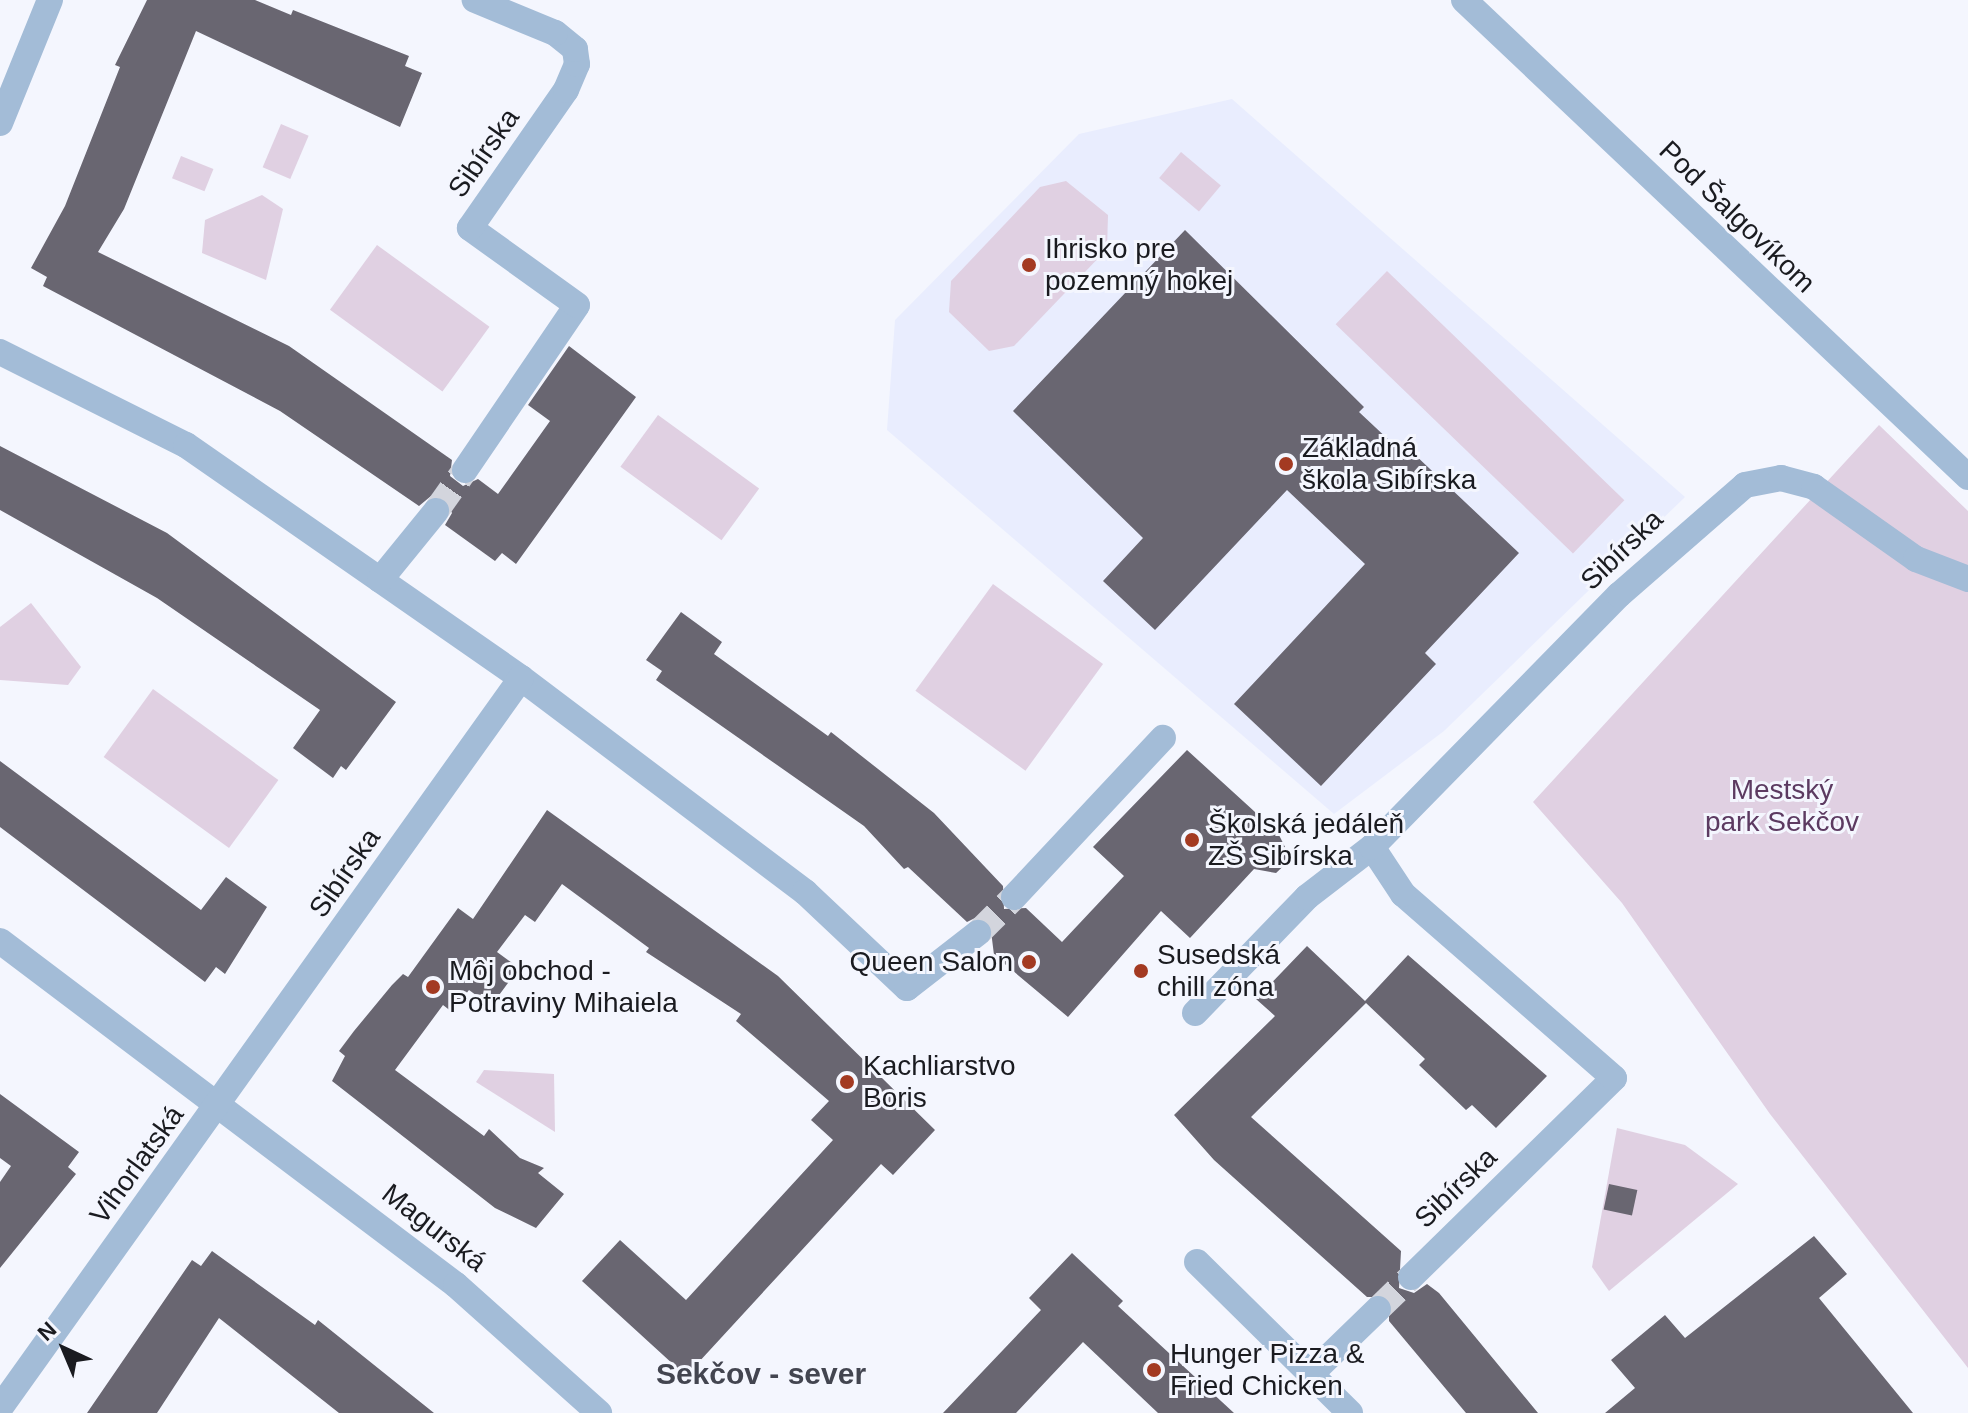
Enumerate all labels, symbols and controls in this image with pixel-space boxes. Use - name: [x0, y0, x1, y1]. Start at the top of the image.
- street label: Sibírska: [441, 102, 527, 204]
- street label: Pod Šalgovíkom: [1652, 134, 1822, 300]
- place label: Ihrisko pre pozemný hokej: [1045, 232, 1233, 298]
- marker: Ihrisko pre pozemný hokej: [1020, 256, 1038, 274]
- place label: Základná škola Sibírska: [1302, 431, 1476, 497]
- marker: Základná škola Sibírska: [1277, 455, 1295, 473]
- street label: Sibírska: [1574, 503, 1670, 597]
- park label: Mestský park Sekčov: [1705, 773, 1859, 839]
- place label: Školská jedáleň ZŠ Sibírska: [1208, 807, 1404, 873]
- street label: Sibírska: [302, 822, 388, 924]
- marker: Školská jedáleň ZŠ Sibírska: [1183, 831, 1201, 849]
- place label: Susedská chill zóna: [1157, 938, 1280, 1004]
- place label: Queen Salon: [850, 945, 1013, 979]
- marker: Queen Salon: [1020, 953, 1038, 971]
- place label: Môj obchod - Potraviny Mihaiela: [449, 954, 678, 1020]
- marker: Susedská chill zóna: [1132, 962, 1150, 980]
- marker: Môj obchod - Potraviny Mihaiela: [424, 978, 442, 996]
- place label: Kachliarstvo Boris: [863, 1049, 1016, 1115]
- marker: Kachliarstvo Boris: [838, 1073, 856, 1091]
- street label: Vihorlatská: [83, 1099, 191, 1231]
- street label: Sibírska: [1408, 1141, 1504, 1235]
- street label: Magurská: [375, 1177, 493, 1279]
- north arrow: [24, 1309, 104, 1389]
- text: N: [33, 1317, 61, 1346]
- place label: Hunger Pizza & Fried Chicken: [1170, 1337, 1365, 1403]
- district label: Sekčov - sever: [656, 1356, 866, 1392]
- marker: Hunger Pizza & Fried Chicken: [1145, 1361, 1163, 1379]

